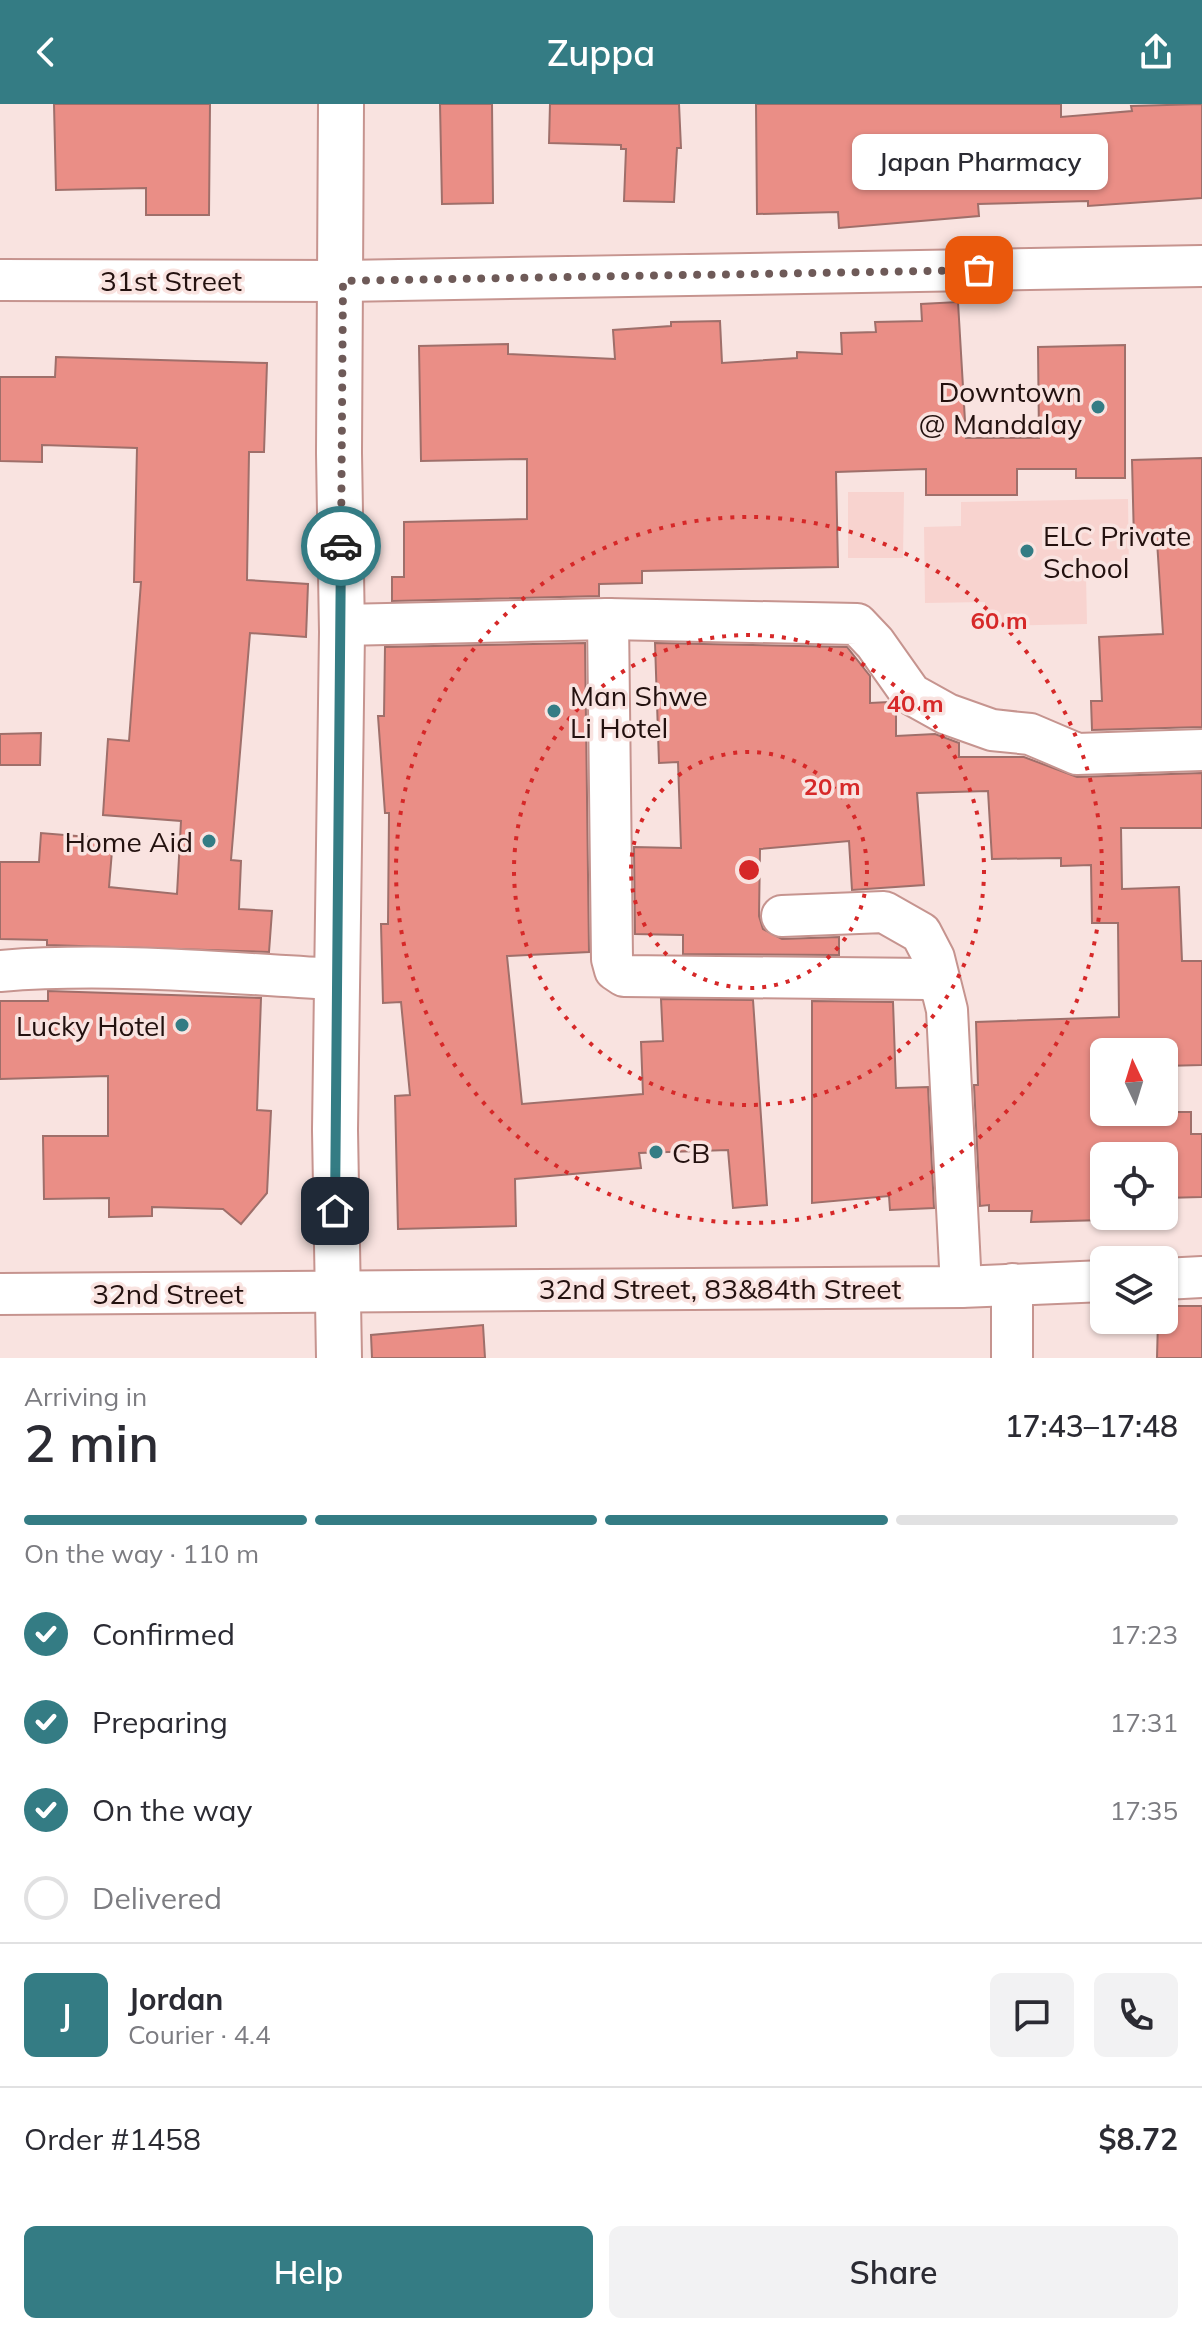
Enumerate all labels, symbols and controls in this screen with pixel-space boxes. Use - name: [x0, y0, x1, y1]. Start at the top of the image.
- icon: back: [24, 30, 68, 74]
- text: Zuppa: [547, 30, 655, 75]
- icon: share: [1134, 30, 1178, 74]
- callout: Japan Pharmacy: [851, 134, 1107, 190]
- text: Japan Pharmacy: [879, 145, 1081, 178]
- pin: [945, 236, 1013, 304]
- icon: bag: [957, 248, 1001, 292]
- street label: 31st Street: [100, 263, 242, 298]
- place label: Downtown @ Mandalay: [919, 374, 1082, 441]
- marker: Downtown @ Mandalay: [1089, 398, 1107, 416]
- courier: [301, 506, 381, 586]
- place label: ELC Private School: [1043, 518, 1191, 585]
- icon: car: [319, 524, 363, 568]
- marker: ELC Private School: [1018, 542, 1036, 560]
- text: 60 m: [971, 605, 1027, 635]
- place label: Man Shwe Li Hotel: [570, 678, 708, 745]
- text: 40 m: [887, 688, 943, 718]
- marker: Man Shwe Li Hotel: [545, 702, 563, 720]
- text: 20 m: [804, 771, 860, 801]
- place label: Home Aid: [64, 824, 193, 859]
- marker: Home Aid: [200, 832, 218, 850]
- centre of rings: [735, 856, 763, 884]
- place label: Lucky Hotel: [16, 1008, 166, 1043]
- marker: Lucky Hotel: [173, 1016, 191, 1034]
- north arrow: [1090, 1038, 1178, 1126]
- map controls: [1090, 1038, 1178, 1334]
- place label: CB: [672, 1135, 710, 1170]
- button: locate: [1090, 1142, 1178, 1230]
- marker: CB: [647, 1143, 665, 1161]
- pin: [301, 1177, 369, 1245]
- icon: home: [313, 1189, 357, 1233]
- button: layers: [1090, 1246, 1178, 1334]
- street label: 32nd Street, 83&84th Street: [539, 1271, 901, 1306]
- street label: 32nd Street: [92, 1276, 244, 1311]
- text: Arriving in: [24, 1380, 147, 1413]
- text: 17:43–17:48: [1005, 1407, 1178, 1445]
- text: 2 min: [24, 1410, 159, 1475]
- text: On the way · 110 m: [24, 1537, 259, 1570]
- icon: check: [24, 1612, 68, 1656]
- text: Confirmed: [92, 1615, 235, 1653]
- text: 17:23: [1110, 1618, 1178, 1651]
- icon: check: [24, 1700, 68, 1744]
- text: Preparing: [92, 1703, 228, 1741]
- text: 17:31: [1110, 1706, 1178, 1739]
- icon: check: [24, 1788, 68, 1832]
- text: On the way: [92, 1791, 252, 1829]
- text: 17:35: [1110, 1794, 1178, 1827]
- text: Delivered: [92, 1879, 222, 1917]
- button: chat: [990, 1973, 1074, 2057]
- button: phone: [1094, 1973, 1178, 2057]
- text: Jordan: [128, 1980, 223, 2018]
- text: J: [61, 1996, 71, 2034]
- text: Courier · 4.4: [128, 2018, 271, 2051]
- text: Order #1458: [24, 2120, 201, 2158]
- text: $8.72: [1099, 2120, 1178, 2158]
- button: Help: [24, 2226, 593, 2318]
- button: Share: [609, 2226, 1178, 2318]

